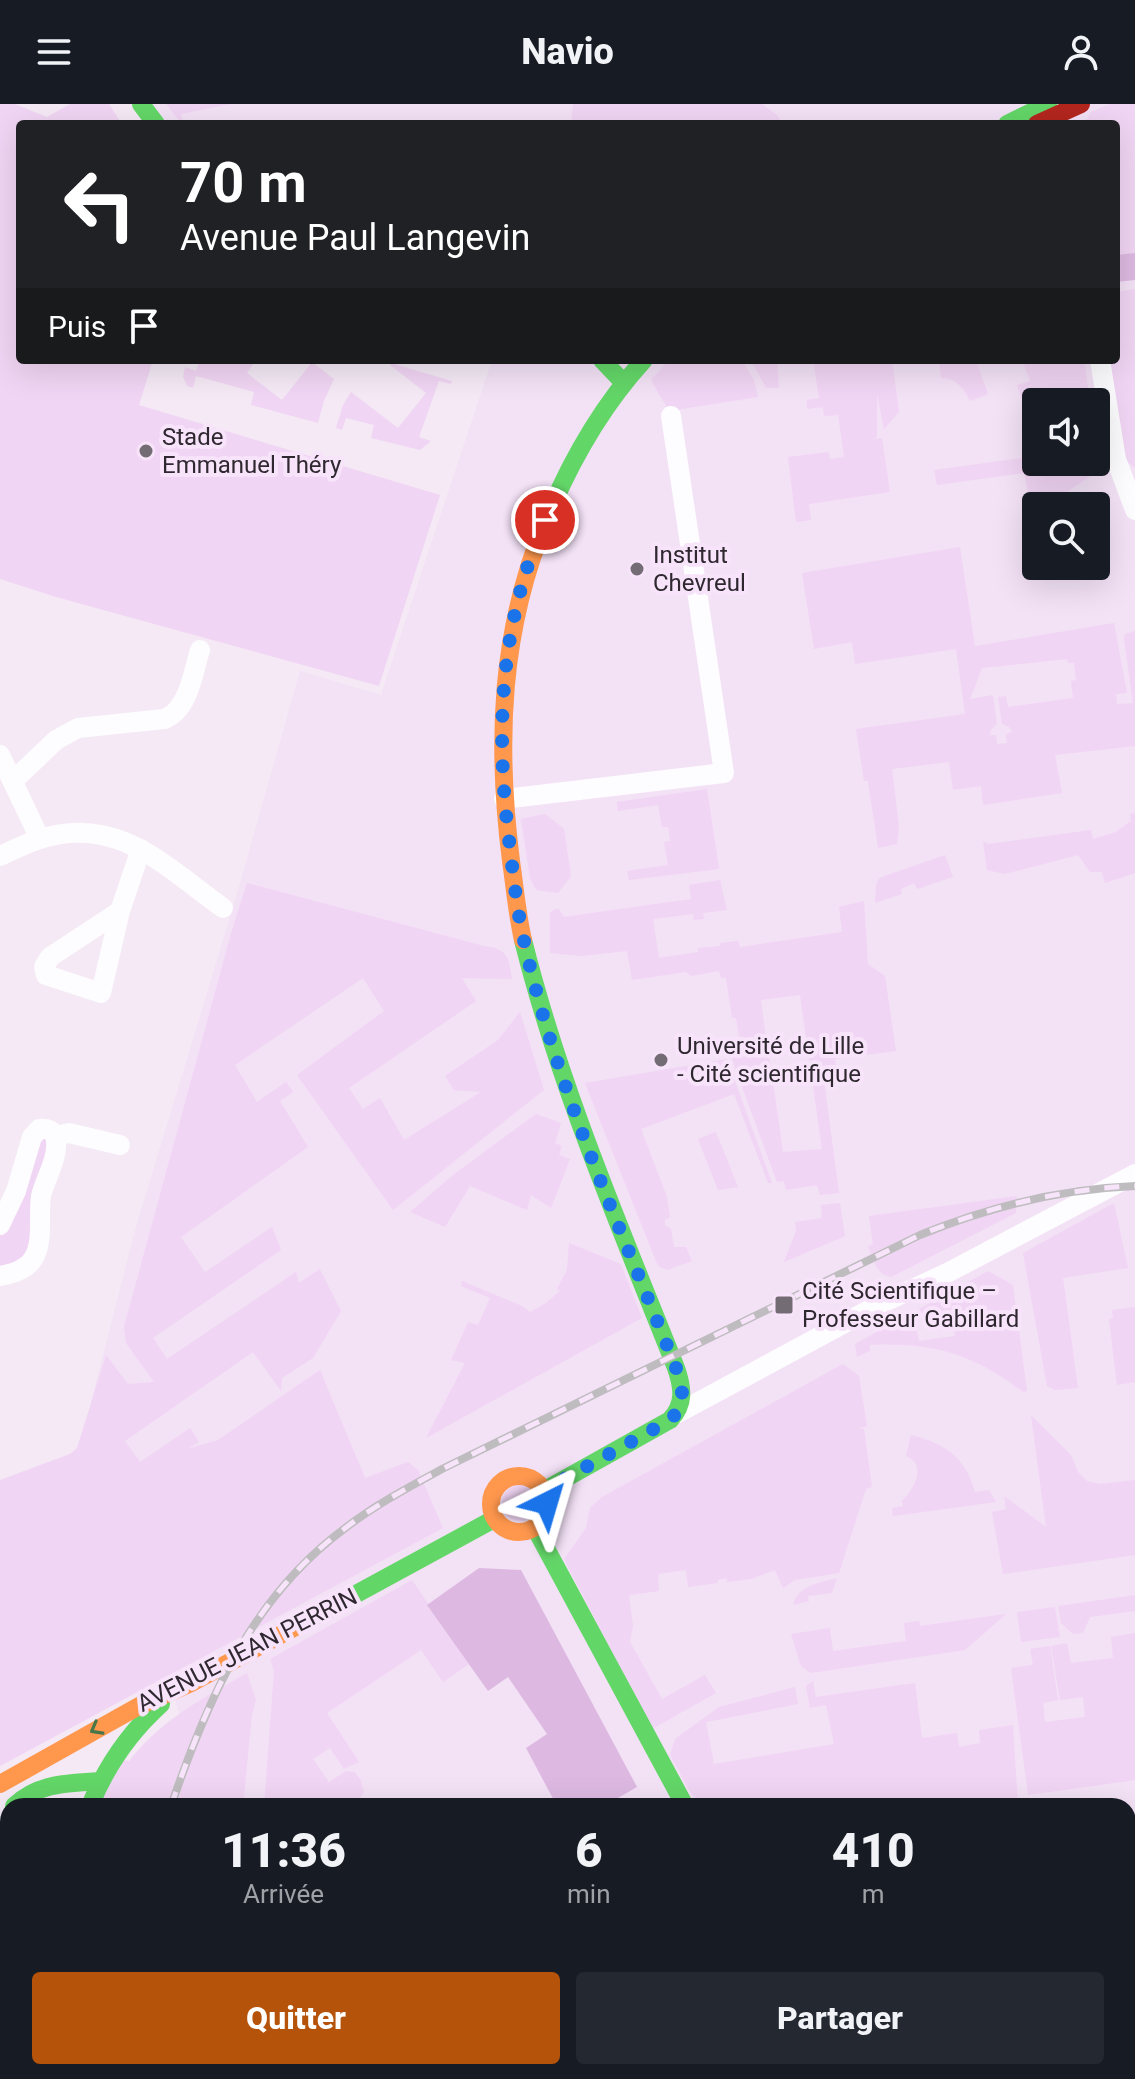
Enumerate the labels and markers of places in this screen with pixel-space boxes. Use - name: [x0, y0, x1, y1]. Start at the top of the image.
- place label: Stade Emmanuel Théry: [162, 423, 342, 479]
- marker: Stade Emmanuel Théry: [137, 442, 155, 460]
- pin: [511, 486, 579, 554]
- place label: Institut Chevreul: [653, 541, 746, 597]
- marker: Institut Chevreul: [628, 560, 646, 578]
- place label: Université de Lille ‐ Cité scientifique: [677, 1032, 864, 1088]
- marker: Université de Lille ‐ Cité scientifique: [652, 1051, 670, 1069]
- place label: Cité Scientifique – Professeur Gabillard: [802, 1277, 1019, 1333]
- marker: Cité Scientifique – Professeur Gabillard: [773, 1294, 795, 1316]

